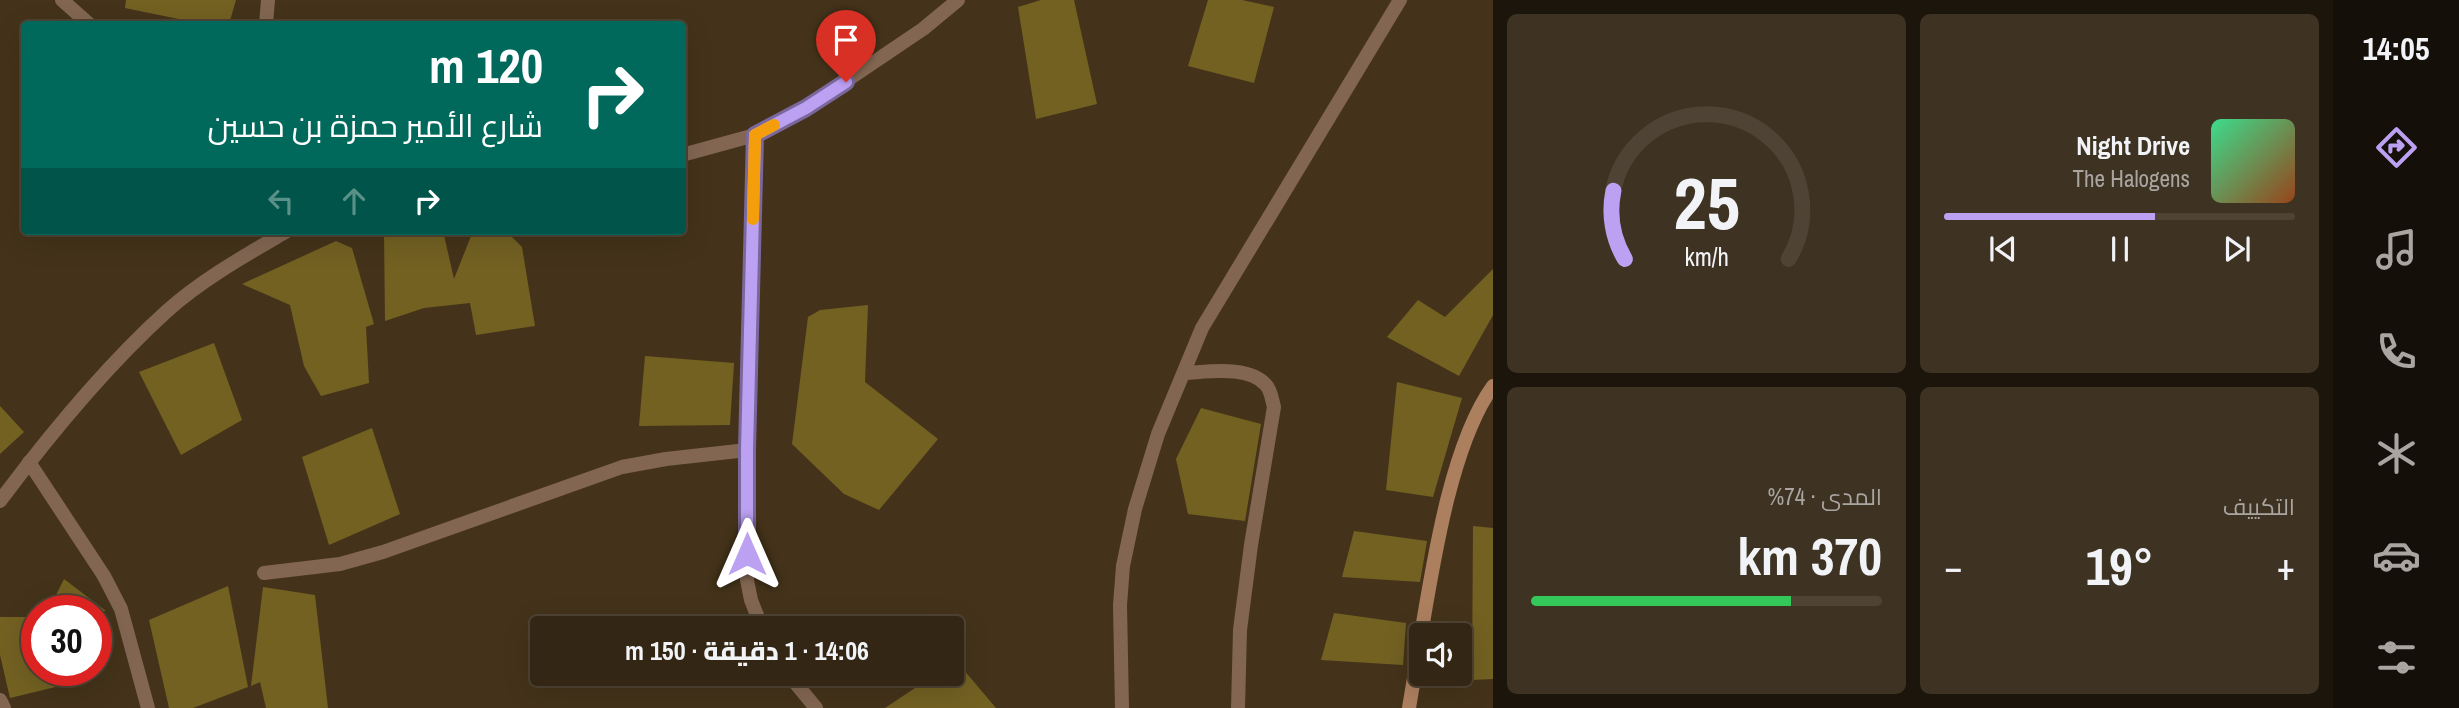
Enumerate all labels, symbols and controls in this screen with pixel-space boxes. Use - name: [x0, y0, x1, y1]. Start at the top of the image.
- pin: [816, 10, 876, 82]
- icon: arrive: [827, 21, 865, 59]
- text: 14:05: [2362, 27, 2430, 70]
- text: 120 m: [429, 32, 543, 98]
- icon: right: [567, 49, 658, 140]
- text: شارع الأمير حمزة بن حسين: [207, 104, 543, 147]
- icon: directions: [2372, 123, 2421, 172]
- text: Night Drive: [2076, 128, 2190, 163]
- text: 25: [1673, 155, 1740, 253]
- text: The Halogens: [2073, 163, 2190, 194]
- icon: left: [262, 182, 300, 220]
- icon: ahead: [335, 182, 373, 220]
- icon: right: [408, 182, 446, 220]
- icon: music: [2372, 225, 2421, 274]
- icon: previous: [1984, 230, 2022, 268]
- icon: pause: [2101, 230, 2139, 268]
- icon: next: [2218, 230, 2256, 268]
- text: km/h: [1684, 240, 1729, 274]
- icon: phone: [2372, 327, 2421, 376]
- icon: climate: [2372, 429, 2421, 478]
- text: المدى · 74%: [1768, 481, 1882, 512]
- text: التكييف: [2223, 491, 2295, 522]
- position arrow: [710, 517, 784, 591]
- text: 370 km: [1737, 521, 1882, 591]
- text: 19°: [2085, 531, 2154, 601]
- icon: car: [2372, 531, 2421, 580]
- text: −: [1944, 541, 1962, 592]
- text: +: [2277, 541, 2295, 592]
- speed limit sign: 30: [21, 595, 112, 686]
- map controls: [1409, 623, 1472, 686]
- button: sound: [1409, 623, 1472, 686]
- text: 14:06 · 1 دقيقة · 150 m: [625, 633, 869, 668]
- icon: filters: [2372, 633, 2421, 682]

